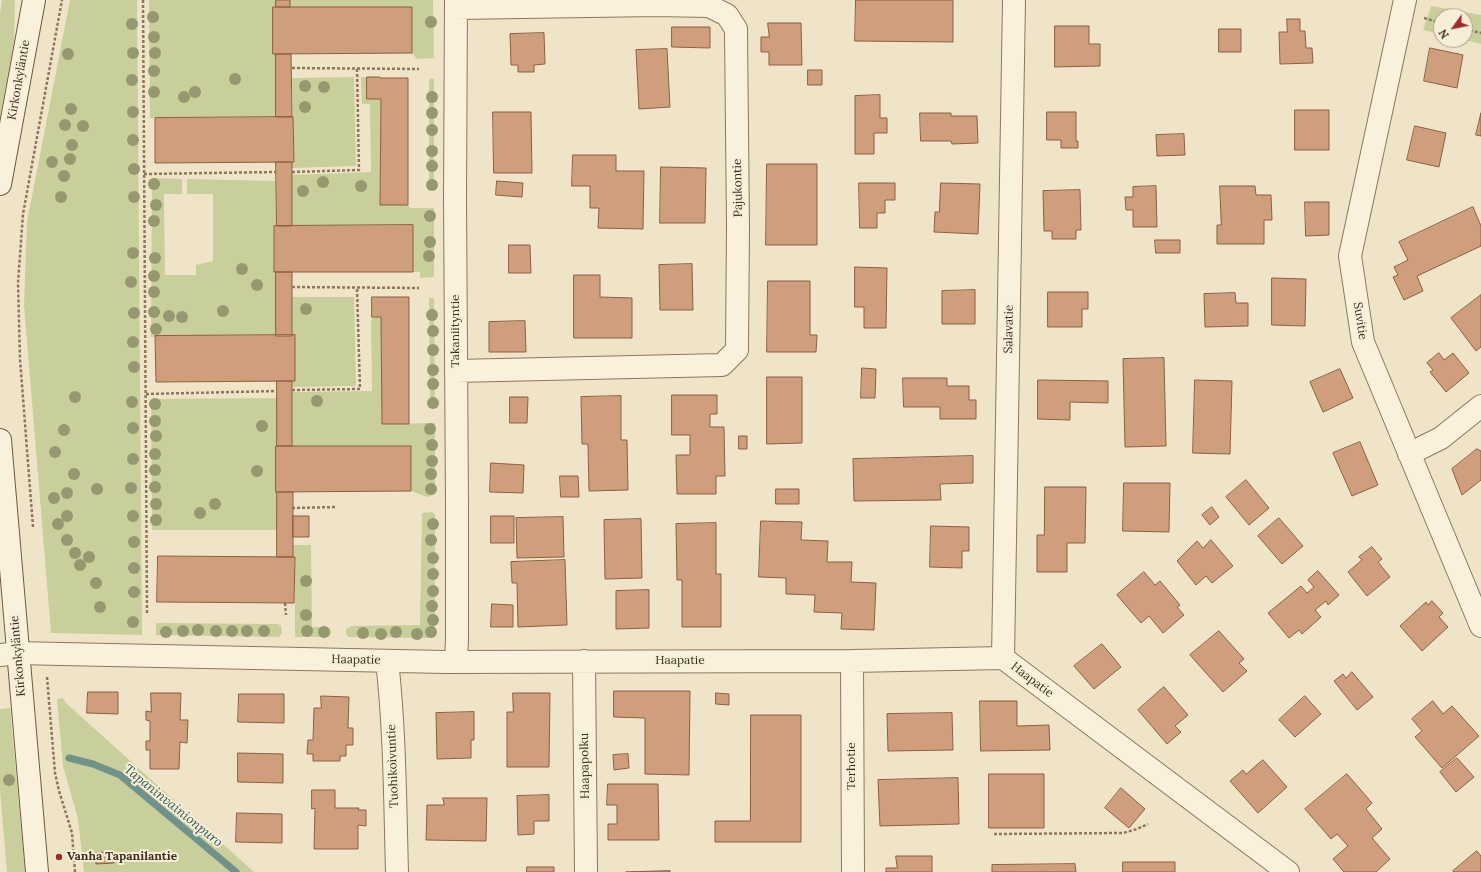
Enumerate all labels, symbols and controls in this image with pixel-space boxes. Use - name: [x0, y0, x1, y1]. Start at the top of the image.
- north arrow: [1433, 8, 1473, 48]
- text: N: [1436, 27, 1452, 41]
- street label: Kirkonkyläntie: [5, 39, 33, 121]
- street label: Pajukontie: [730, 159, 746, 217]
- street label: Takaniityntie: [449, 294, 463, 368]
- street label: Suvitie: [1350, 301, 1370, 341]
- street label: Salavatie: [1001, 304, 1017, 354]
- street label: Kirkonkyläntie: [7, 615, 29, 697]
- street label: Haapatie: [331, 652, 381, 668]
- street label: Haapatie: [655, 654, 705, 668]
- street label: Haapatie: [1008, 659, 1056, 701]
- street label: Tuohikoivuntie: [384, 724, 402, 808]
- street label: Haapapolku: [577, 733, 593, 799]
- street label: Terhotie: [845, 742, 859, 790]
- water label: Tapaninvainionpuro: [121, 761, 225, 851]
- place label: Vanha Tapanilantie: [67, 850, 177, 864]
- marker: Vanha Tapanilantie: [54, 852, 64, 862]

